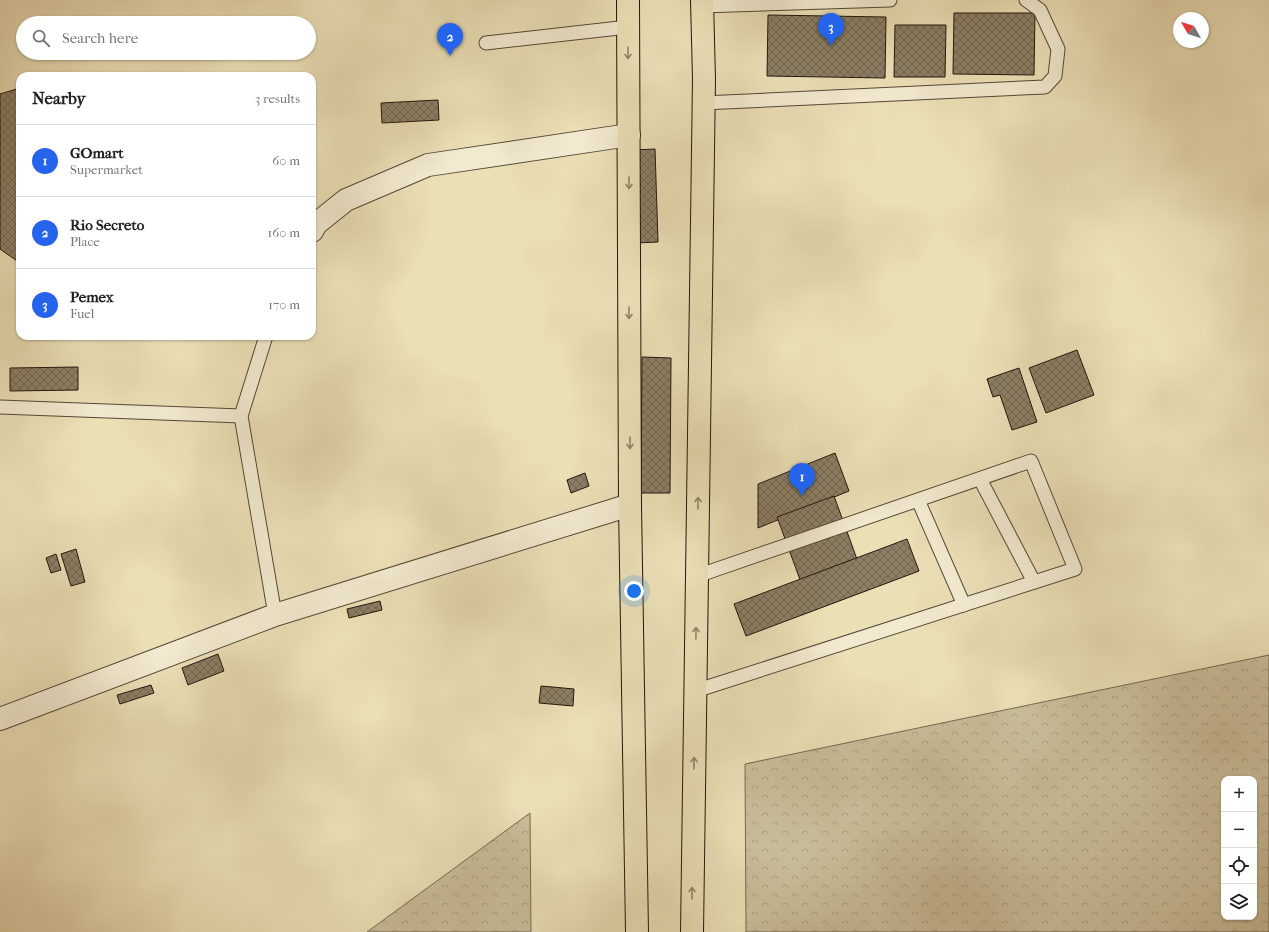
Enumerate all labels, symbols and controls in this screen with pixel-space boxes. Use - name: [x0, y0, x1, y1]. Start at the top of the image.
- north arrow: [1173, 12, 1209, 48]
- pin: 3: [818, 13, 844, 46]
- search box: [16, 16, 316, 60]
- pin: 2: [437, 23, 463, 56]
- icon: search: [30, 27, 52, 49]
- text: Search here: [62, 29, 138, 47]
- one-way arrow: [624, 46, 632, 59]
- text: Nearby: [32, 88, 86, 108]
- text: 3 results: [255, 91, 300, 106]
- text: GOmart: [70, 144, 124, 162]
- text: 1: [43, 153, 47, 168]
- text: 60 m: [272, 153, 300, 168]
- text: Supermarket: [70, 162, 143, 177]
- one-way arrow: [625, 176, 633, 189]
- text: Rio Secreto: [70, 216, 144, 234]
- text: 2: [42, 225, 48, 240]
- text: 160 m: [268, 225, 300, 240]
- text: Place: [70, 234, 100, 249]
- text: Pemex: [70, 288, 114, 306]
- text: 3: [42, 297, 48, 312]
- text: 170 m: [268, 297, 300, 312]
- text: Fuel: [70, 306, 94, 321]
- one-way arrow: [625, 306, 633, 319]
- one-way arrow: [626, 436, 634, 449]
- pin: 1: [789, 463, 815, 496]
- one-way arrow: [694, 497, 702, 510]
- your location: [624, 581, 644, 601]
- one-way arrow: [692, 627, 700, 640]
- one-way arrow: [690, 757, 698, 770]
- map controls: [1221, 776, 1257, 920]
- button: +: [1221, 776, 1257, 812]
- button: −: [1221, 812, 1257, 848]
- button: locate: [1221, 848, 1257, 884]
- button: layers: [1221, 884, 1257, 920]
- one-way arrow: [689, 887, 696, 900]

